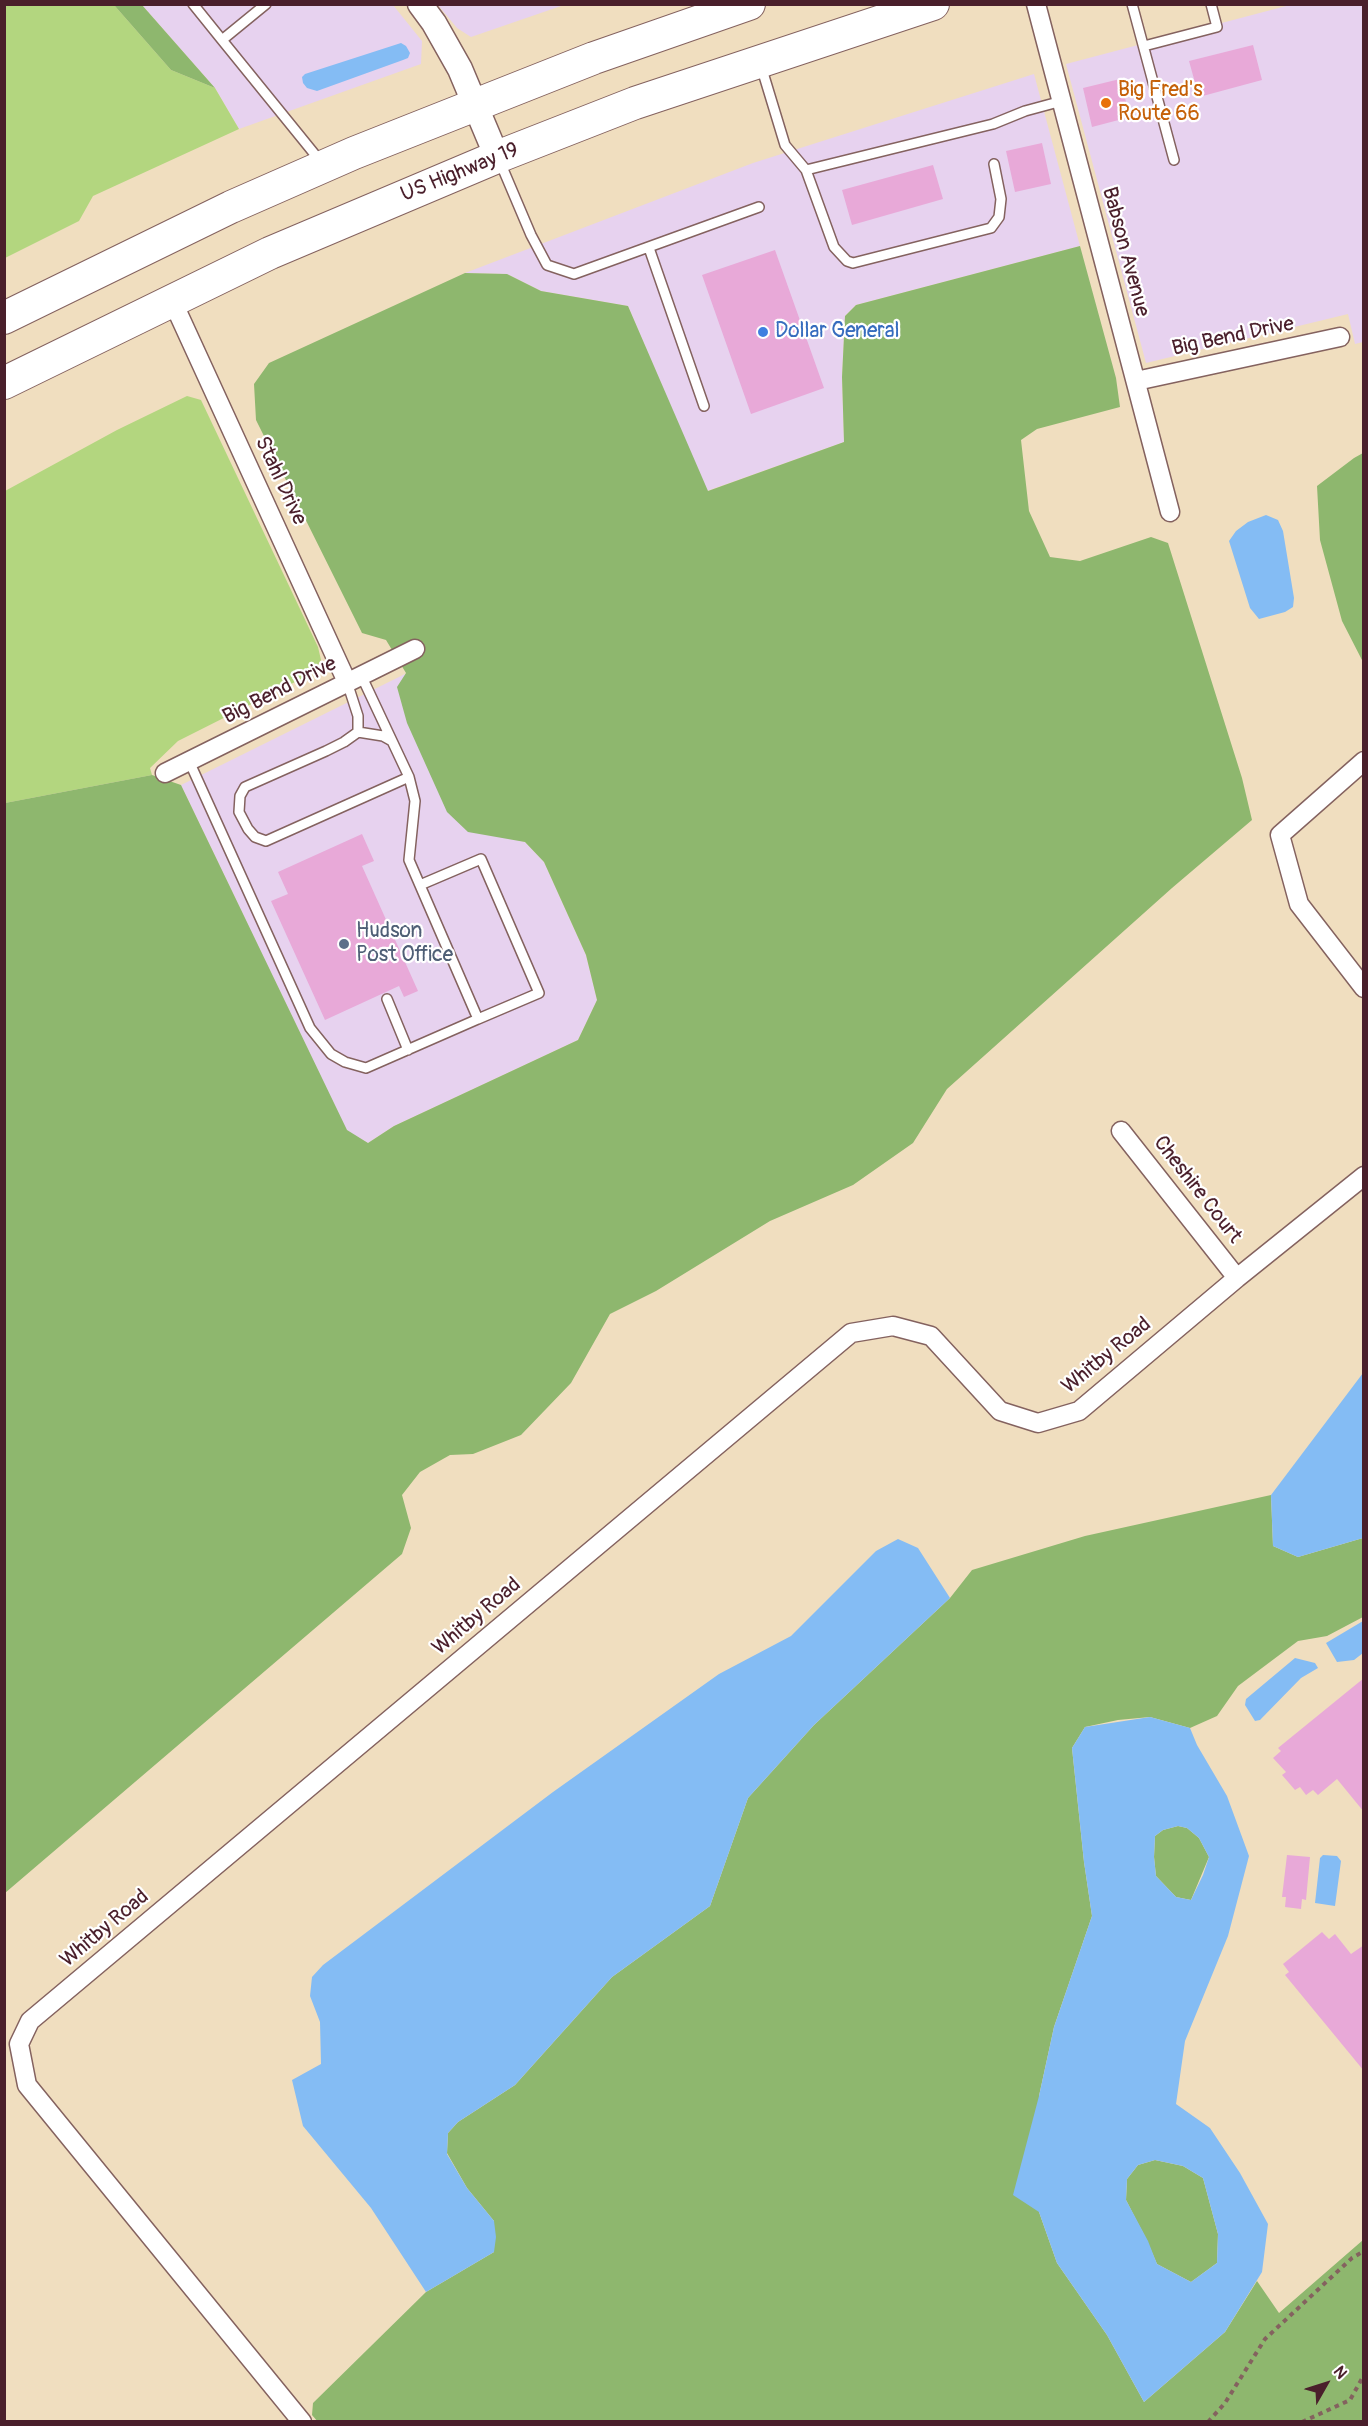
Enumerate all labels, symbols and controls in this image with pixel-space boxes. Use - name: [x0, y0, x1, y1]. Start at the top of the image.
- place label: Big Fred's Route 66: [1118, 78, 1203, 128]
- marker: Big Fred's Route 66: [1099, 96, 1113, 110]
- street label: US Highway 19: [397, 138, 523, 208]
- street label: Babson Avenue: [1096, 184, 1154, 320]
- street label: Big Bend Drive: [1170, 312, 1296, 362]
- place label: Dollar General: [775, 319, 900, 345]
- marker: Dollar General: [756, 325, 770, 339]
- street label: Stahl Drive: [249, 433, 311, 529]
- street label: Big Bend Drive: [219, 652, 341, 730]
- place label: Hudson Post Office: [356, 919, 453, 969]
- marker: Hudson Post Office: [337, 937, 351, 951]
- street label: Cheshire Court: [1147, 1131, 1247, 1249]
- street label: Whitby Road: [1057, 1312, 1157, 1400]
- street label: Whitby Road: [428, 1573, 526, 1661]
- street label: Whitby Road: [56, 1885, 154, 1973]
- north arrow: [1296, 2354, 1356, 2414]
- text: N: [1329, 2362, 1351, 2383]

